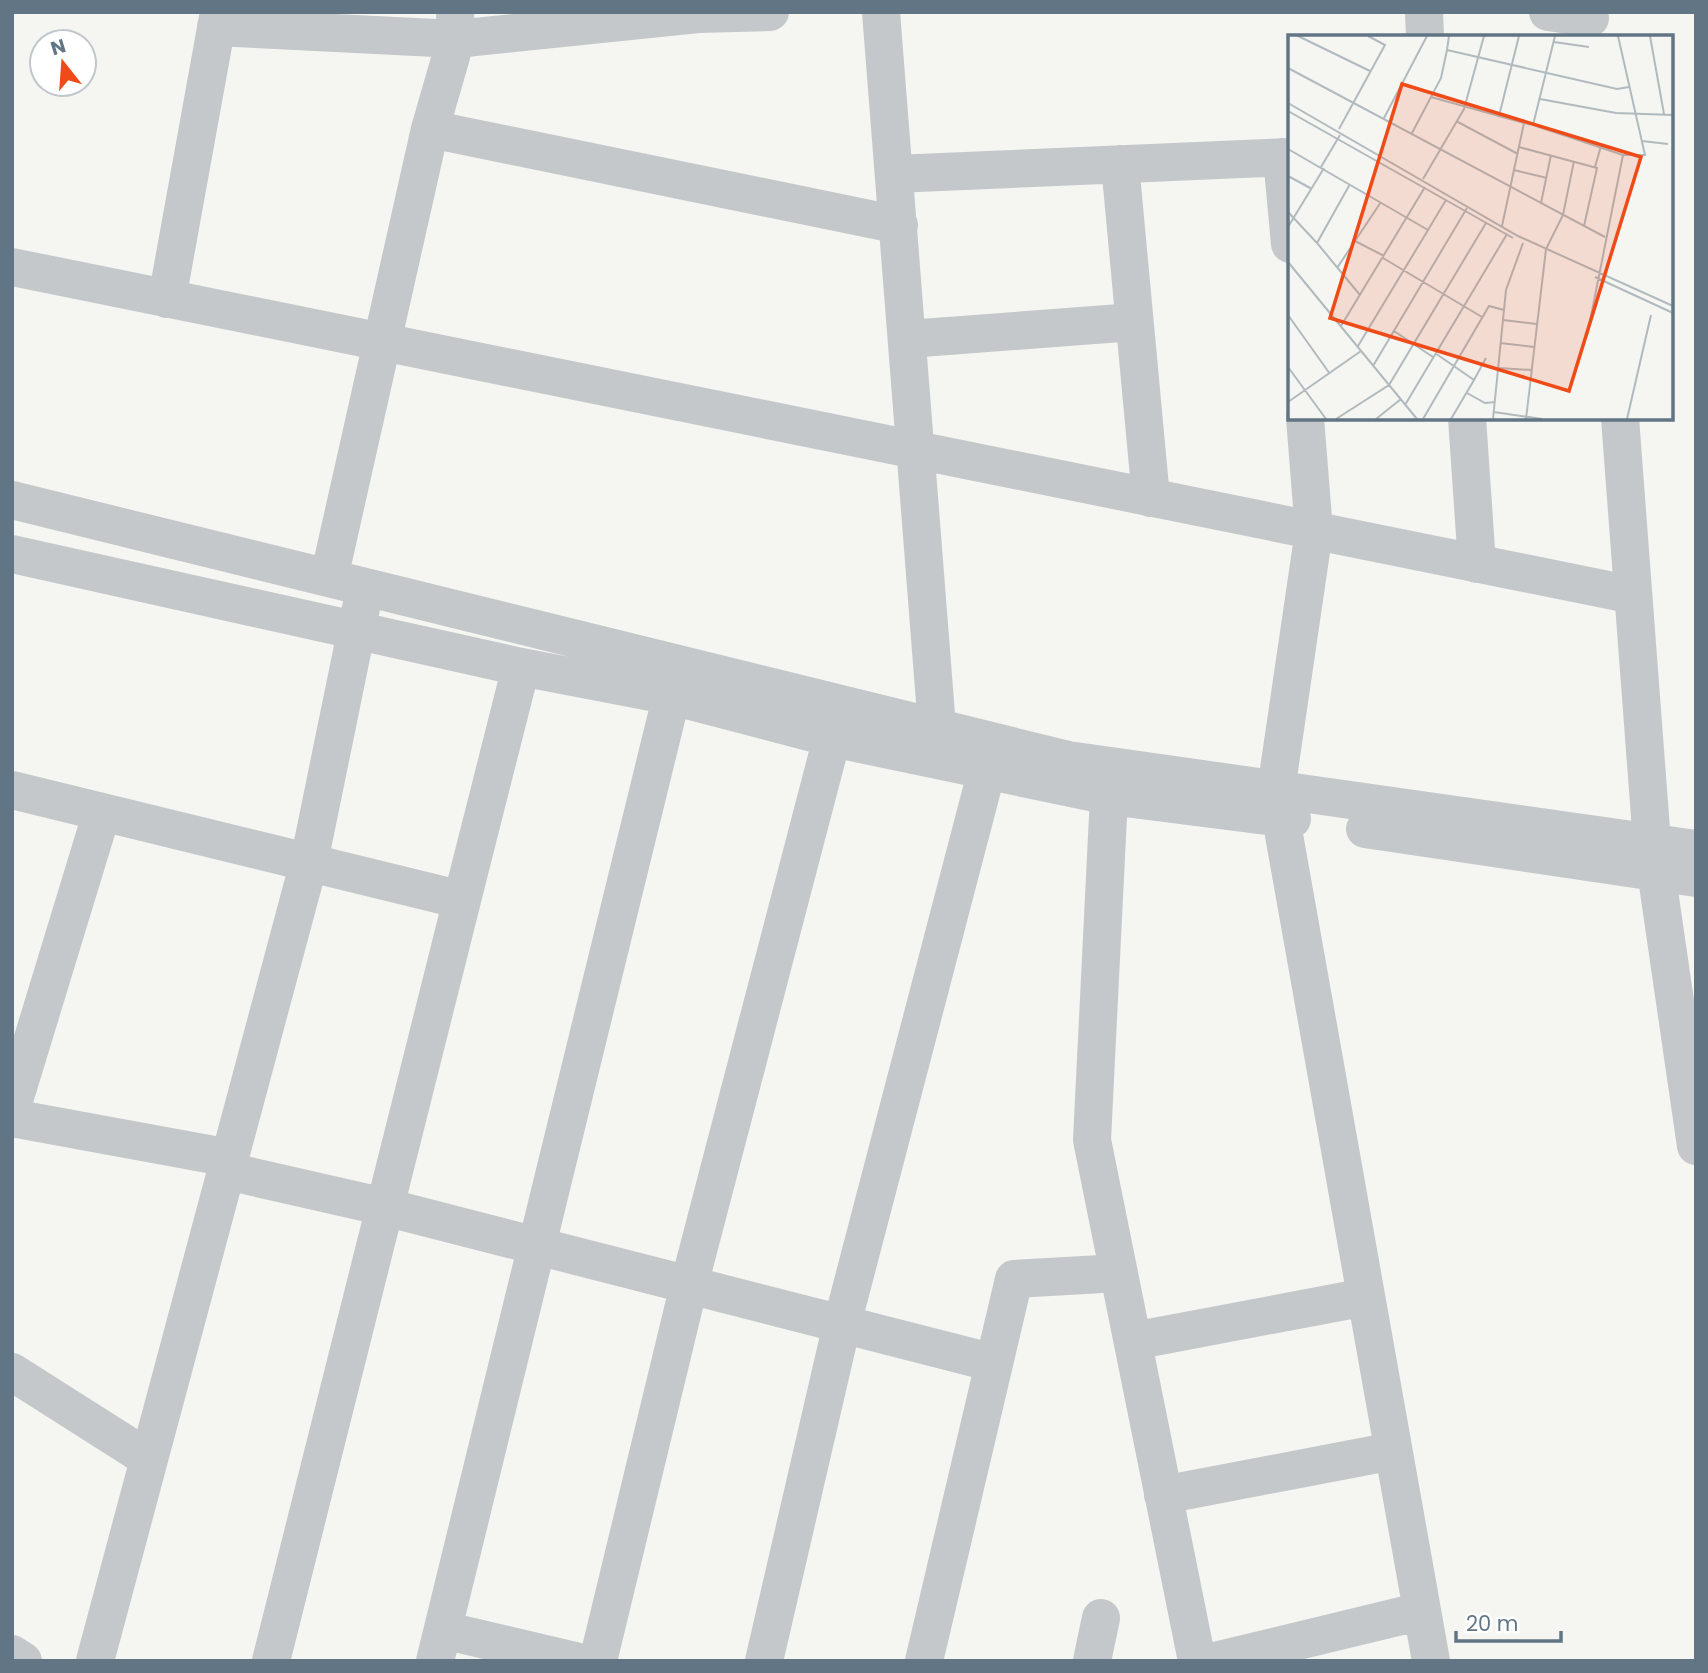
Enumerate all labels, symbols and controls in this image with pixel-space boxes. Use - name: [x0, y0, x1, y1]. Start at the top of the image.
- north arrow: [28, 28, 98, 98]
- text: N: [47, 32, 69, 62]
- inset map: [1288, 35, 1673, 420]
- scale bar: [1456, 1600, 1561, 1644]
- text: 20 m: [1466, 1609, 1519, 1638]

